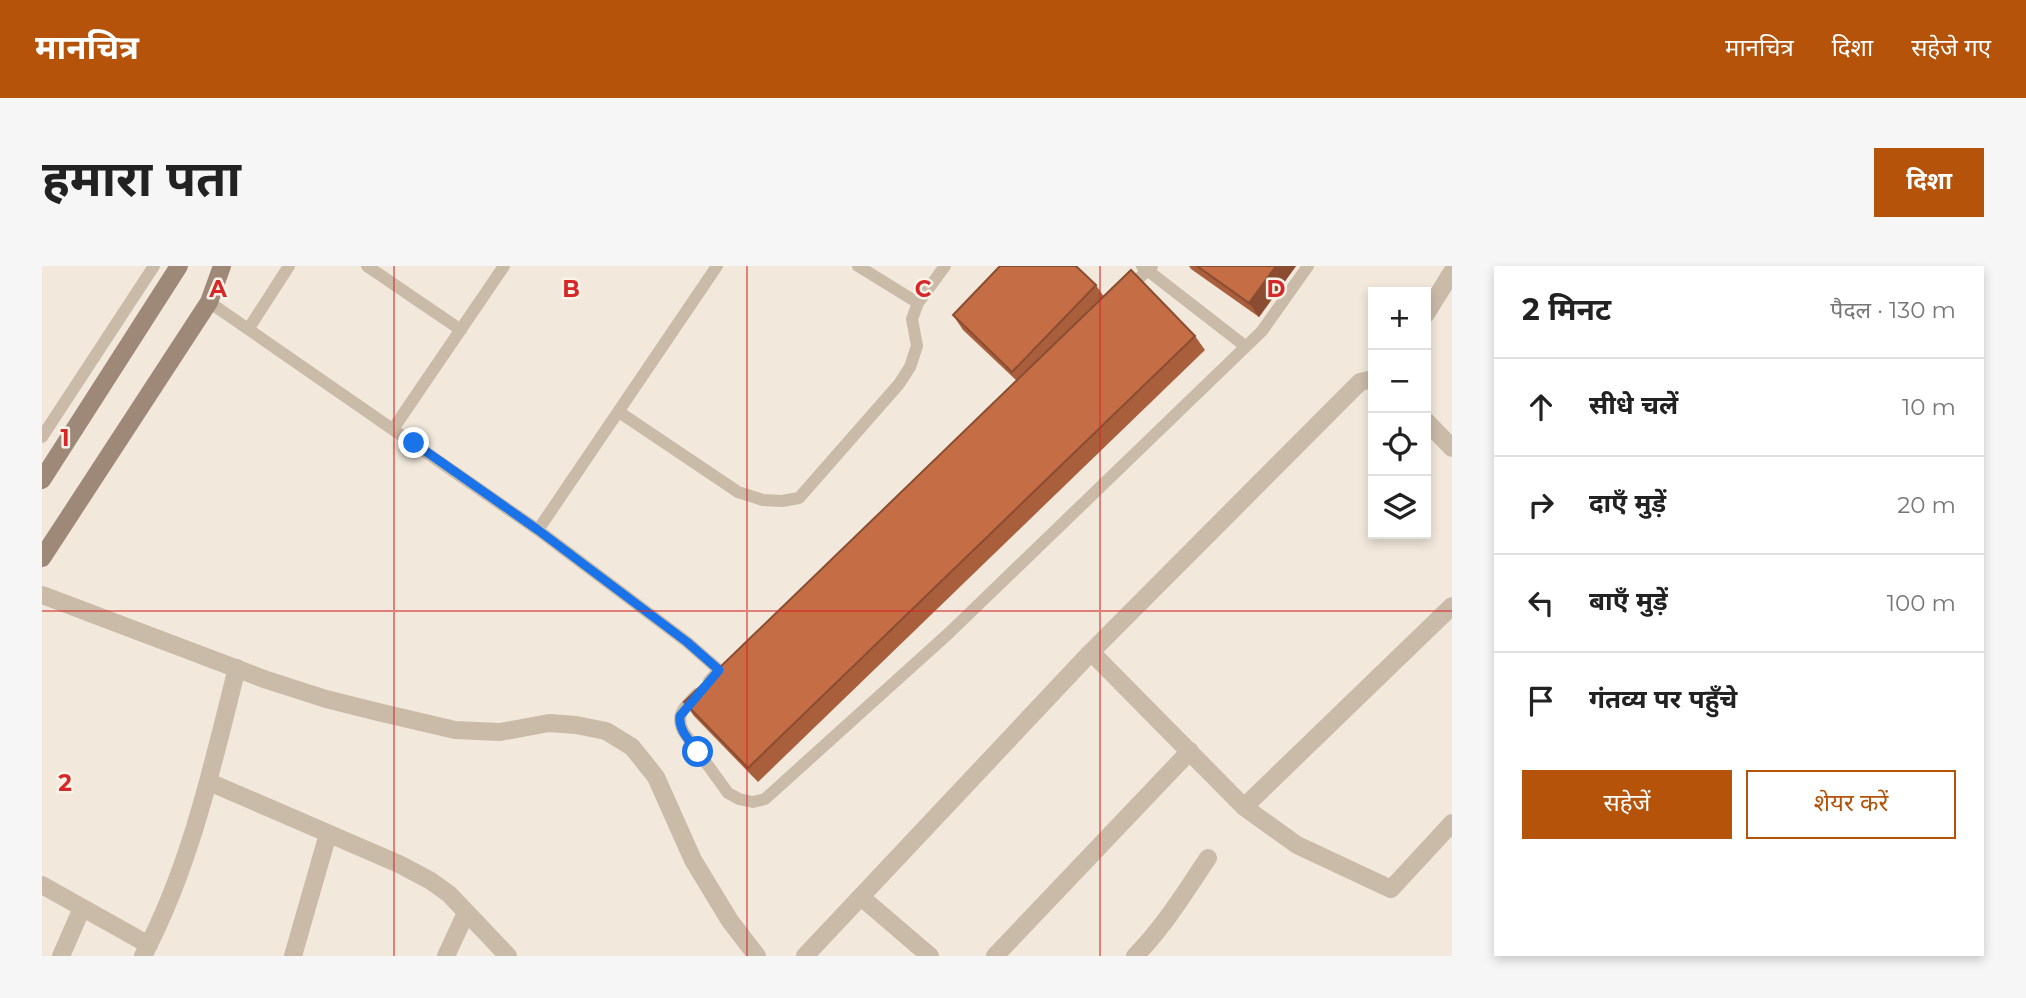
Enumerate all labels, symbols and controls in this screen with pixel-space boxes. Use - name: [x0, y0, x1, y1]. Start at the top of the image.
- text: मानचित्र: [35, 27, 139, 67]
- text: मानचित्र: [1725, 33, 1794, 62]
- text: दिशा: [1832, 33, 1873, 62]
- text: सहेजे गए: [1911, 33, 1991, 62]
- button: दिशा: [1874, 148, 1984, 217]
- text: हमारा पता: [42, 149, 241, 208]
- text: A: [208, 275, 227, 303]
- text: B: [562, 275, 580, 303]
- text: C: [915, 275, 932, 303]
- text: D: [1267, 275, 1286, 303]
- map controls: [1368, 287, 1431, 539]
- button: +: [1368, 287, 1431, 350]
- text: 2 मिनट: [1522, 291, 1611, 328]
- text: पैदल · 130 m: [1830, 296, 1956, 324]
- button: −: [1368, 350, 1431, 413]
- icon: ahead: [1522, 388, 1560, 426]
- text: सीधे चलें: [1589, 389, 1678, 421]
- text: 10 m: [1902, 393, 1956, 421]
- button: locate: [1368, 413, 1431, 476]
- text: 1: [60, 424, 70, 452]
- route end: [398, 427, 429, 458]
- button: layers: [1368, 476, 1431, 539]
- icon: right: [1522, 486, 1560, 524]
- text: दाएँ मुड़ें: [1589, 487, 1666, 519]
- text: 20 m: [1897, 491, 1956, 519]
- icon: left: [1522, 584, 1560, 622]
- text: बाएँ मुड़ें: [1589, 585, 1668, 617]
- text: 100 m: [1887, 589, 1956, 617]
- icon: arrive: [1522, 682, 1560, 720]
- text: गंतव्य पर पहुँचे: [1589, 683, 1737, 715]
- route start: [682, 736, 713, 767]
- text: 2: [58, 769, 72, 797]
- button: सहेजें: [1522, 770, 1732, 839]
- button: शेयर करें: [1746, 770, 1956, 839]

